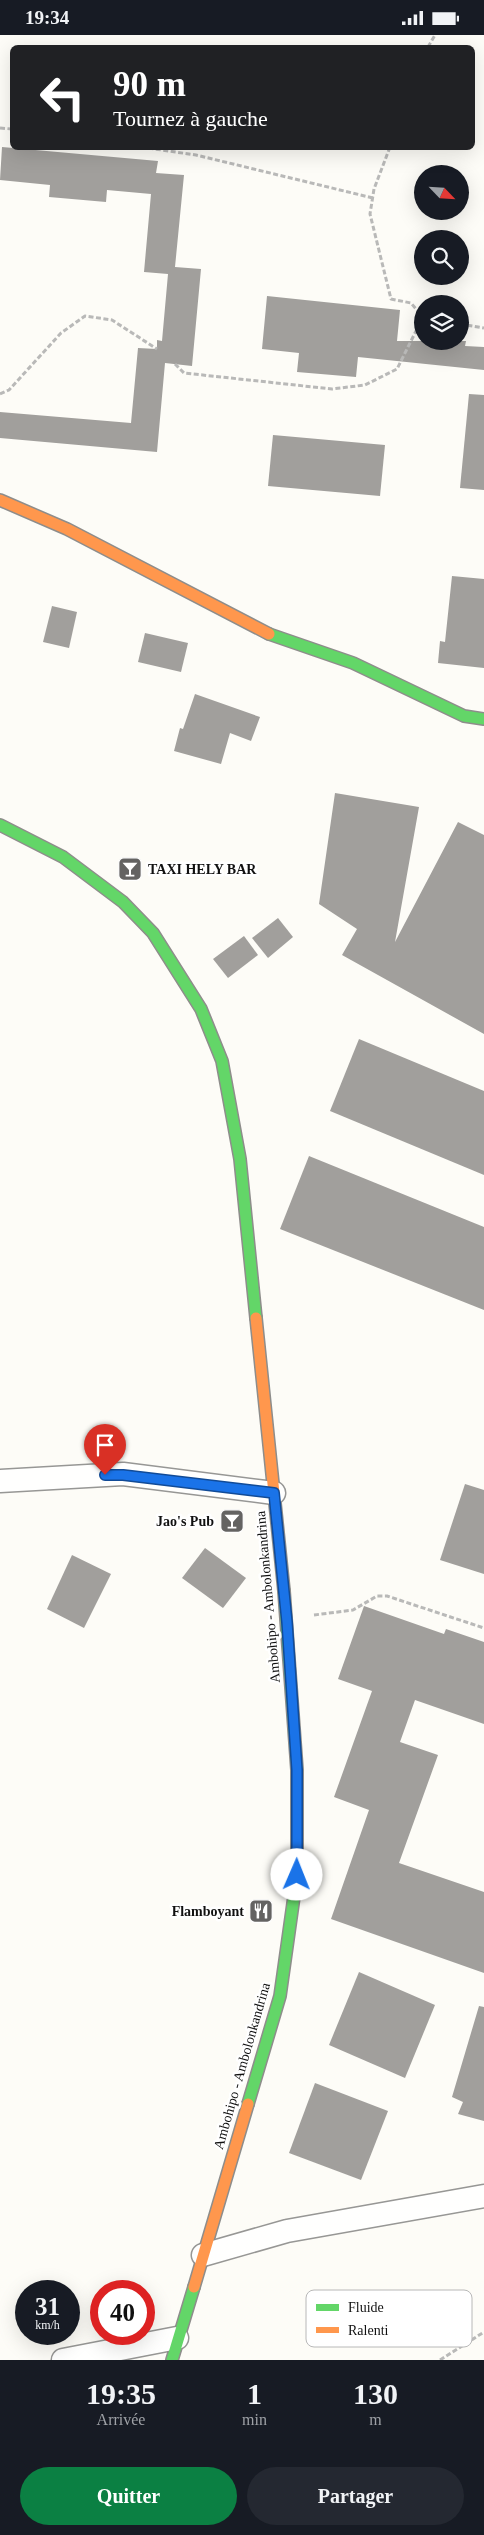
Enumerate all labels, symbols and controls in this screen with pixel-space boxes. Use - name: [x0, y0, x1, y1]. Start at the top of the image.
- text: 19:34: [25, 7, 69, 28]
- icon: left: [30, 65, 95, 130]
- text: 90 m: [113, 65, 186, 104]
- text: Tournez à gauche: [113, 106, 268, 131]
- north arrow: [414, 165, 469, 220]
- map controls: [414, 165, 469, 350]
- button: search: [414, 230, 469, 285]
- button: layers: [414, 295, 469, 350]
- bar icon: TAXI HELY BAR: [117, 856, 143, 882]
- place label: TAXI HELY BAR: [148, 862, 257, 877]
- pin: [84, 1424, 126, 1475]
- icon: arrive: [91, 1431, 119, 1459]
- bar icon: Jao's Pub: [219, 1508, 245, 1534]
- street label: Ambohipo - Ambolonkandrina: [253, 1510, 283, 1684]
- place label: Jao's Pub: [156, 1514, 214, 1529]
- position arrow: [270, 1848, 322, 1900]
- restaurant icon: Flamboyant: [248, 1898, 274, 1924]
- place label: Flamboyant: [172, 1904, 244, 1919]
- street label: Ambohipo - Ambolonkandrina: [211, 1980, 273, 2151]
- speed limit sign: 40: [90, 2280, 155, 2345]
- legend: [306, 2290, 472, 2347]
- text: 31: [35, 2293, 60, 2320]
- text: Fluide: [348, 2300, 384, 2315]
- text: km/h: [35, 2318, 60, 2332]
- text: Ralenti: [348, 2323, 389, 2338]
- text: 19:35: [86, 2377, 156, 2410]
- text: 1: [247, 2377, 262, 2410]
- text: 130: [353, 2377, 398, 2410]
- text: Arrivée: [97, 2411, 145, 2428]
- text: min: [242, 2411, 267, 2428]
- text: m: [369, 2411, 382, 2428]
- button: Quitter: [20, 2467, 237, 2525]
- button: Partager: [247, 2467, 464, 2525]

